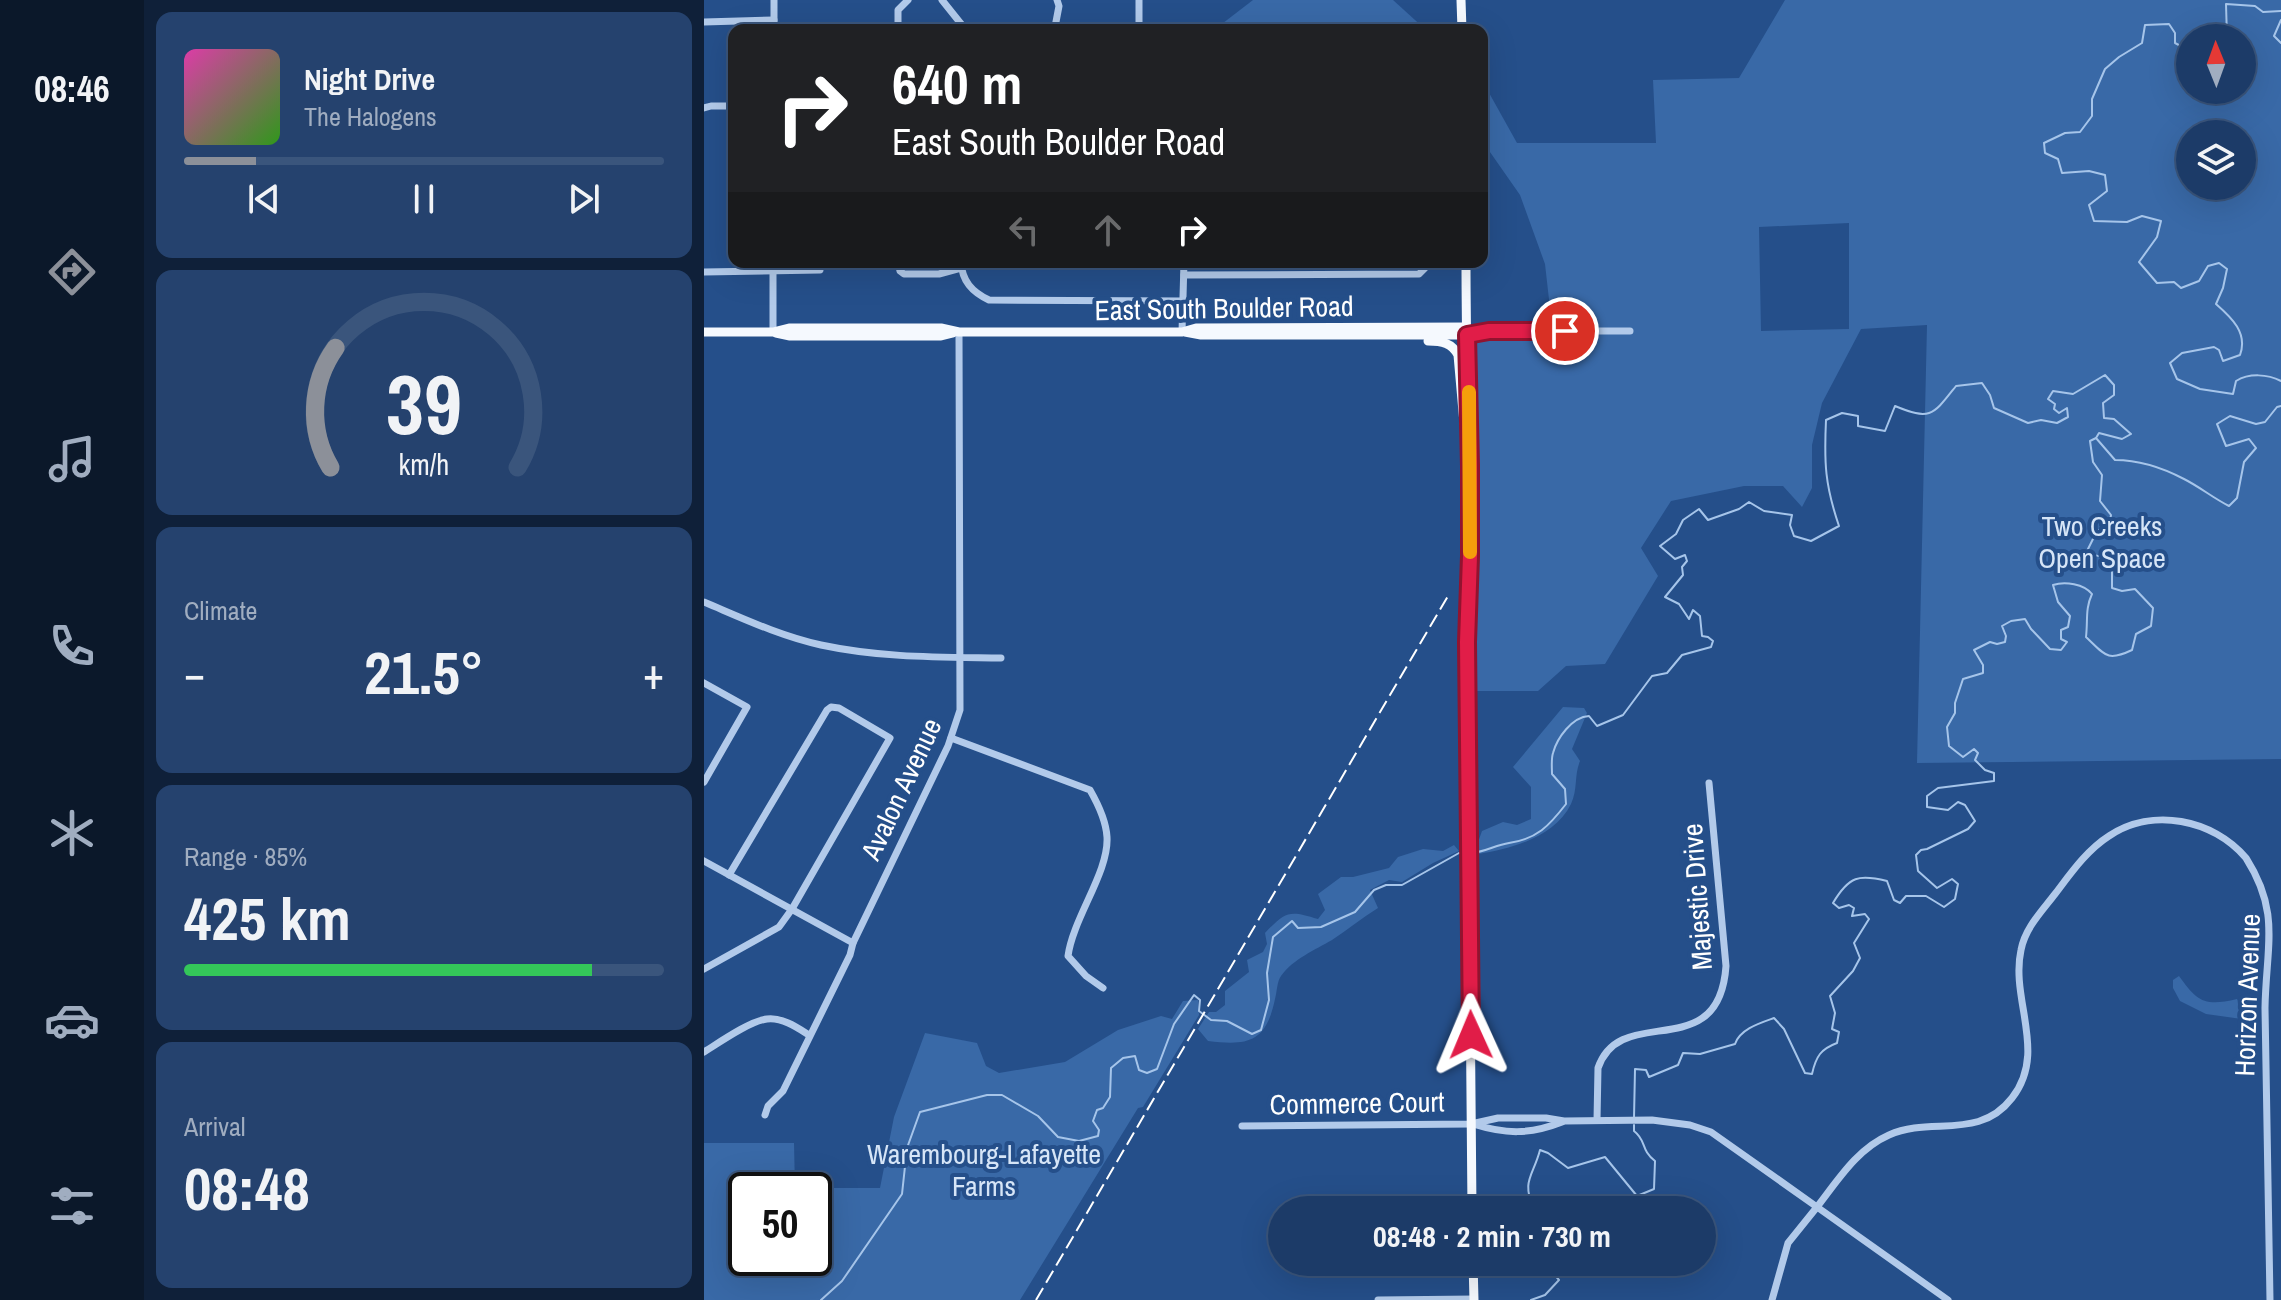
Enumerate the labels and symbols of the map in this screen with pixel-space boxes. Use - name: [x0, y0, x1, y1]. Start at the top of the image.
- north arrow: [2176, 24, 2256, 104]
- street label: East South Boulder Road: [1094, 287, 1354, 329]
- pin: [1531, 297, 1599, 365]
- park label: Two Creeks Open Space: [2038, 507, 2166, 577]
- street label: Avalon Avenue: [851, 712, 950, 867]
- street label: Majestic Drive: [1673, 822, 1721, 972]
- street label: Horizon Avenue: [2225, 913, 2269, 1077]
- position arrow: [1429, 993, 1513, 1077]
- street label: Commerce Court: [1269, 1082, 1445, 1124]
- park label: Warembourg-Lafayette Farms: [867, 1135, 1101, 1205]
- speed limit sign: 50: [728, 1172, 832, 1276]

